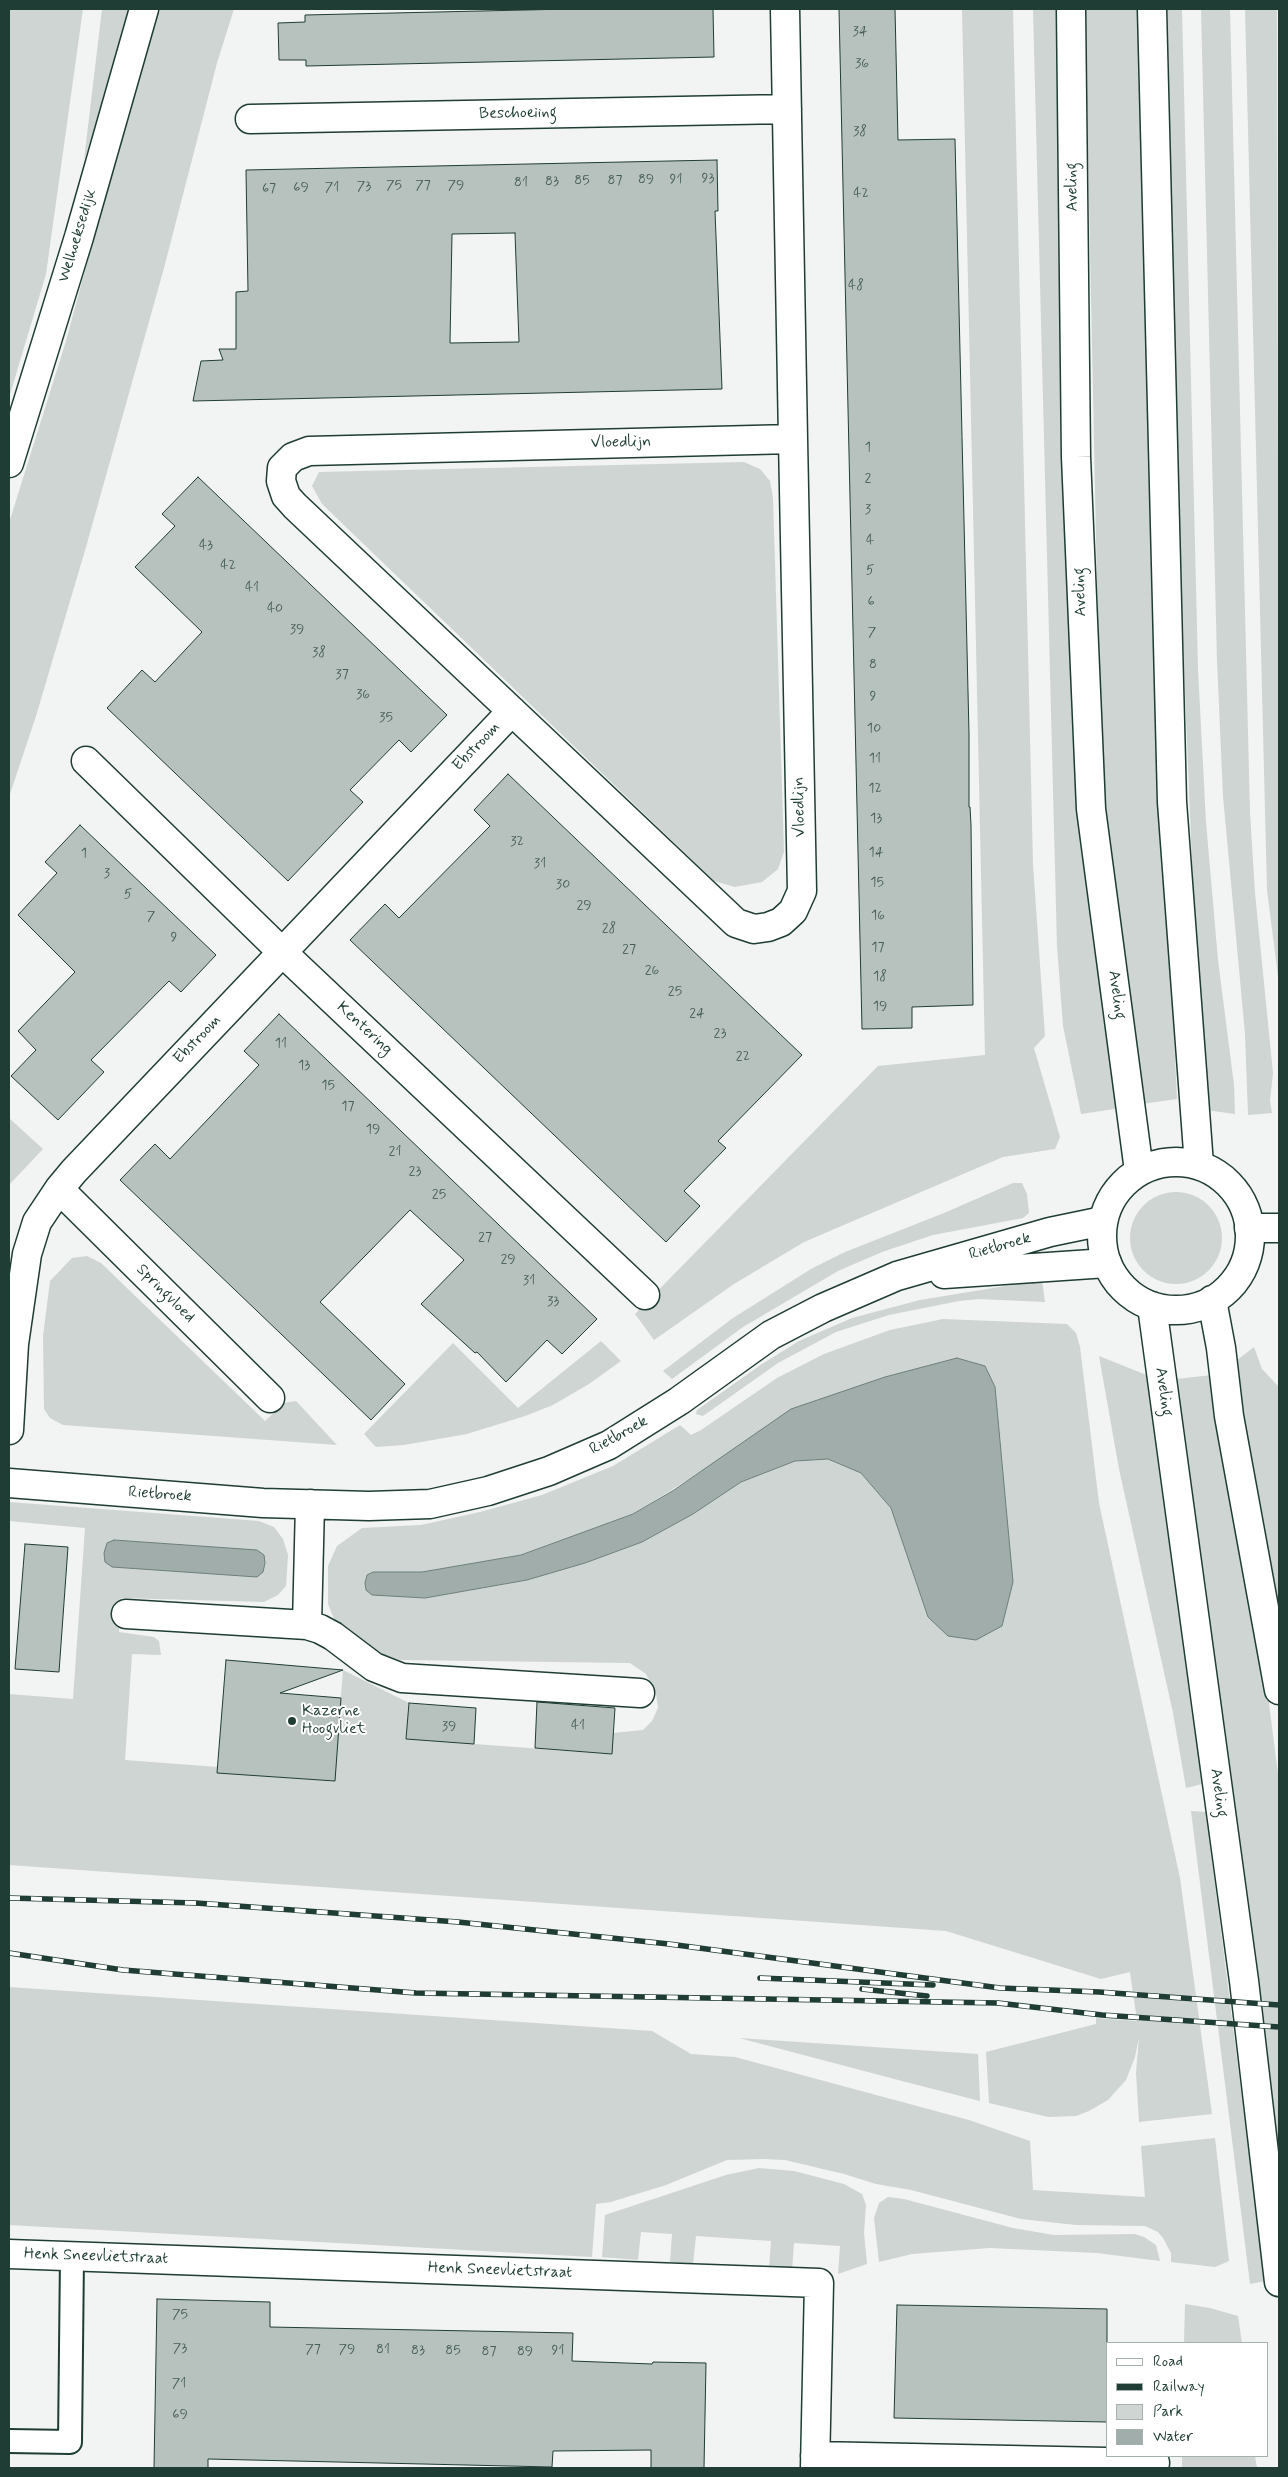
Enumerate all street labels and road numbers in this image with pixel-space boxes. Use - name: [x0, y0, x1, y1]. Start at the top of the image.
- street label: Beschoeiing: [479, 104, 557, 124]
- street label: Aveling: [1063, 162, 1083, 212]
- street label: Welhoeksedijk: [55, 187, 101, 285]
- street label: Vloedlijn: [591, 433, 651, 453]
- street label: Aveling: [1071, 567, 1091, 617]
- street label: Ebstroom: [449, 719, 505, 775]
- street label: Vloedlijn: [790, 777, 810, 837]
- street label: Aveling: [1103, 969, 1129, 1021]
- street label: Kentering: [332, 998, 396, 1060]
- street label: Ebstroom: [170, 1012, 226, 1068]
- street label: Rietbroek: [967, 1229, 1033, 1265]
- street label: Springvloed: [132, 1261, 198, 1327]
- street label: Aveling: [1150, 1366, 1176, 1418]
- street label: Rietbroek: [587, 1412, 651, 1460]
- street label: Rietbroek: [128, 1483, 192, 1507]
- street label: Aveling: [1205, 1767, 1231, 1819]
- street label: Henk Sneevlietstraat: [24, 2245, 168, 2269]
- street label: Henk Sneevlietstraat: [428, 2259, 572, 2283]

